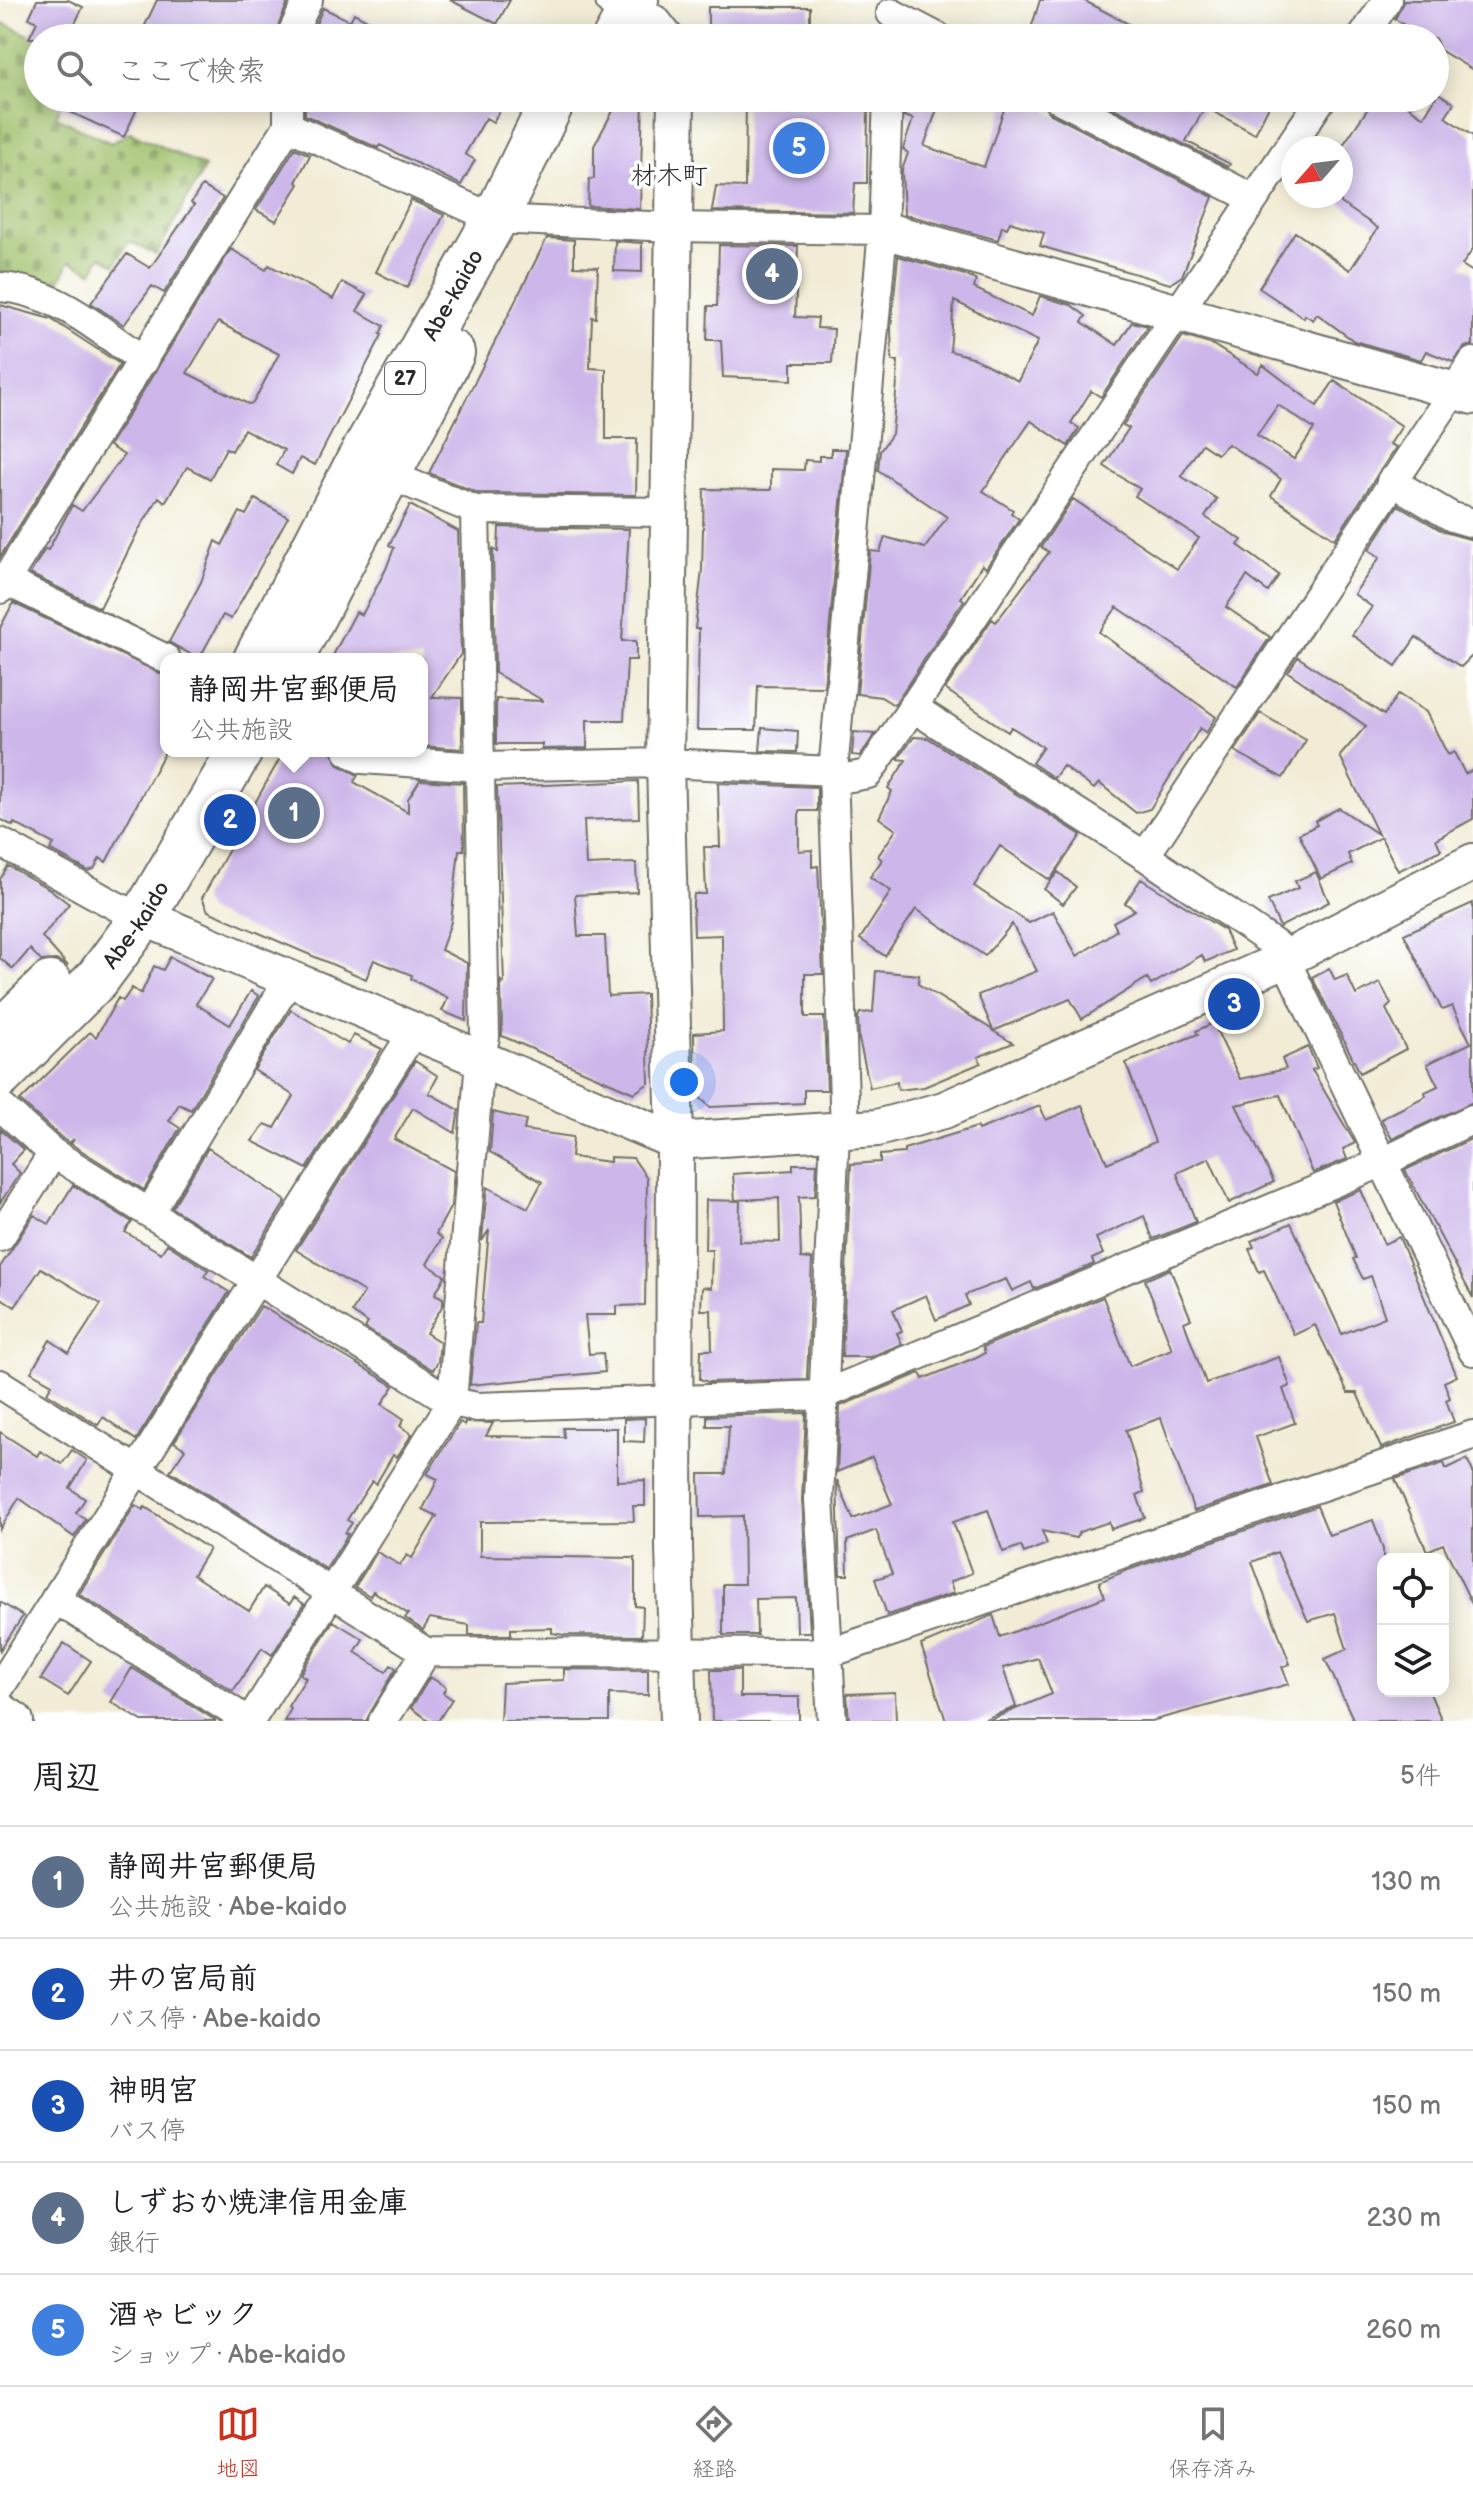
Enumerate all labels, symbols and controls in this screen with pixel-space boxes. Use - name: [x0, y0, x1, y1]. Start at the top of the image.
- search box: [24, 24, 1449, 112]
- icon: search: [52, 46, 96, 90]
- text: ここで検索: [116, 54, 266, 90]
- pin: 5: [773, 118, 825, 178]
- north arrow: [1281, 136, 1353, 208]
- district label: 材木町: [630, 161, 708, 192]
- pin: 4: [746, 244, 798, 304]
- street label: Abe-kaido: [417, 245, 490, 346]
- road number: 27: [385, 362, 425, 394]
- popup: [160, 653, 428, 757]
- text: 静岡井宮郵便局: [189, 672, 399, 708]
- text: 公共施設: [189, 715, 293, 746]
- pin: 1: [268, 783, 320, 843]
- pin: 2: [204, 790, 256, 850]
- street label: Abe-kaido: [97, 877, 176, 974]
- pin: 3: [1208, 974, 1260, 1034]
- your location: [664, 1062, 704, 1102]
- map controls: [1377, 1553, 1449, 1697]
- button: locate: [1377, 1553, 1449, 1625]
- button: layers: [1377, 1625, 1449, 1697]
- text: 周辺: [32, 1757, 100, 1798]
- text: 5件: [1400, 1761, 1441, 1792]
- text: 静岡井宮郵便局: [108, 1849, 318, 1885]
- text: 1: [53, 1867, 63, 1898]
- text: 130 m: [1371, 1867, 1441, 1898]
- text: 公共施設 · Abe-kaido: [108, 1892, 347, 1923]
- text: 井の宮局前: [108, 1961, 258, 1997]
- text: 2: [50, 1979, 66, 2010]
- text: 150 m: [1372, 1979, 1441, 2010]
- text: バス停 · Abe-kaido: [108, 2004, 321, 2035]
- text: 神明宮: [108, 2073, 198, 2109]
- text: 3: [50, 2091, 66, 2122]
- text: 150 m: [1372, 2091, 1441, 2122]
- text: バス停: [108, 2116, 186, 2147]
- text: しずおか焼津信用金庫: [108, 2185, 408, 2221]
- text: 4: [50, 2203, 66, 2234]
- text: 230 m: [1366, 2203, 1441, 2234]
- text: 銀行: [108, 2228, 160, 2259]
- text: 酒ゃビック: [108, 2297, 258, 2333]
- text: 5: [50, 2315, 66, 2346]
- text: 260 m: [1366, 2315, 1441, 2346]
- text: ショップ · Abe-kaido: [108, 2340, 346, 2371]
- tab: 地図: [216, 2402, 260, 2483]
- tab: 経路: [692, 2402, 737, 2483]
- tab: 保存済み: [1169, 2402, 1257, 2483]

